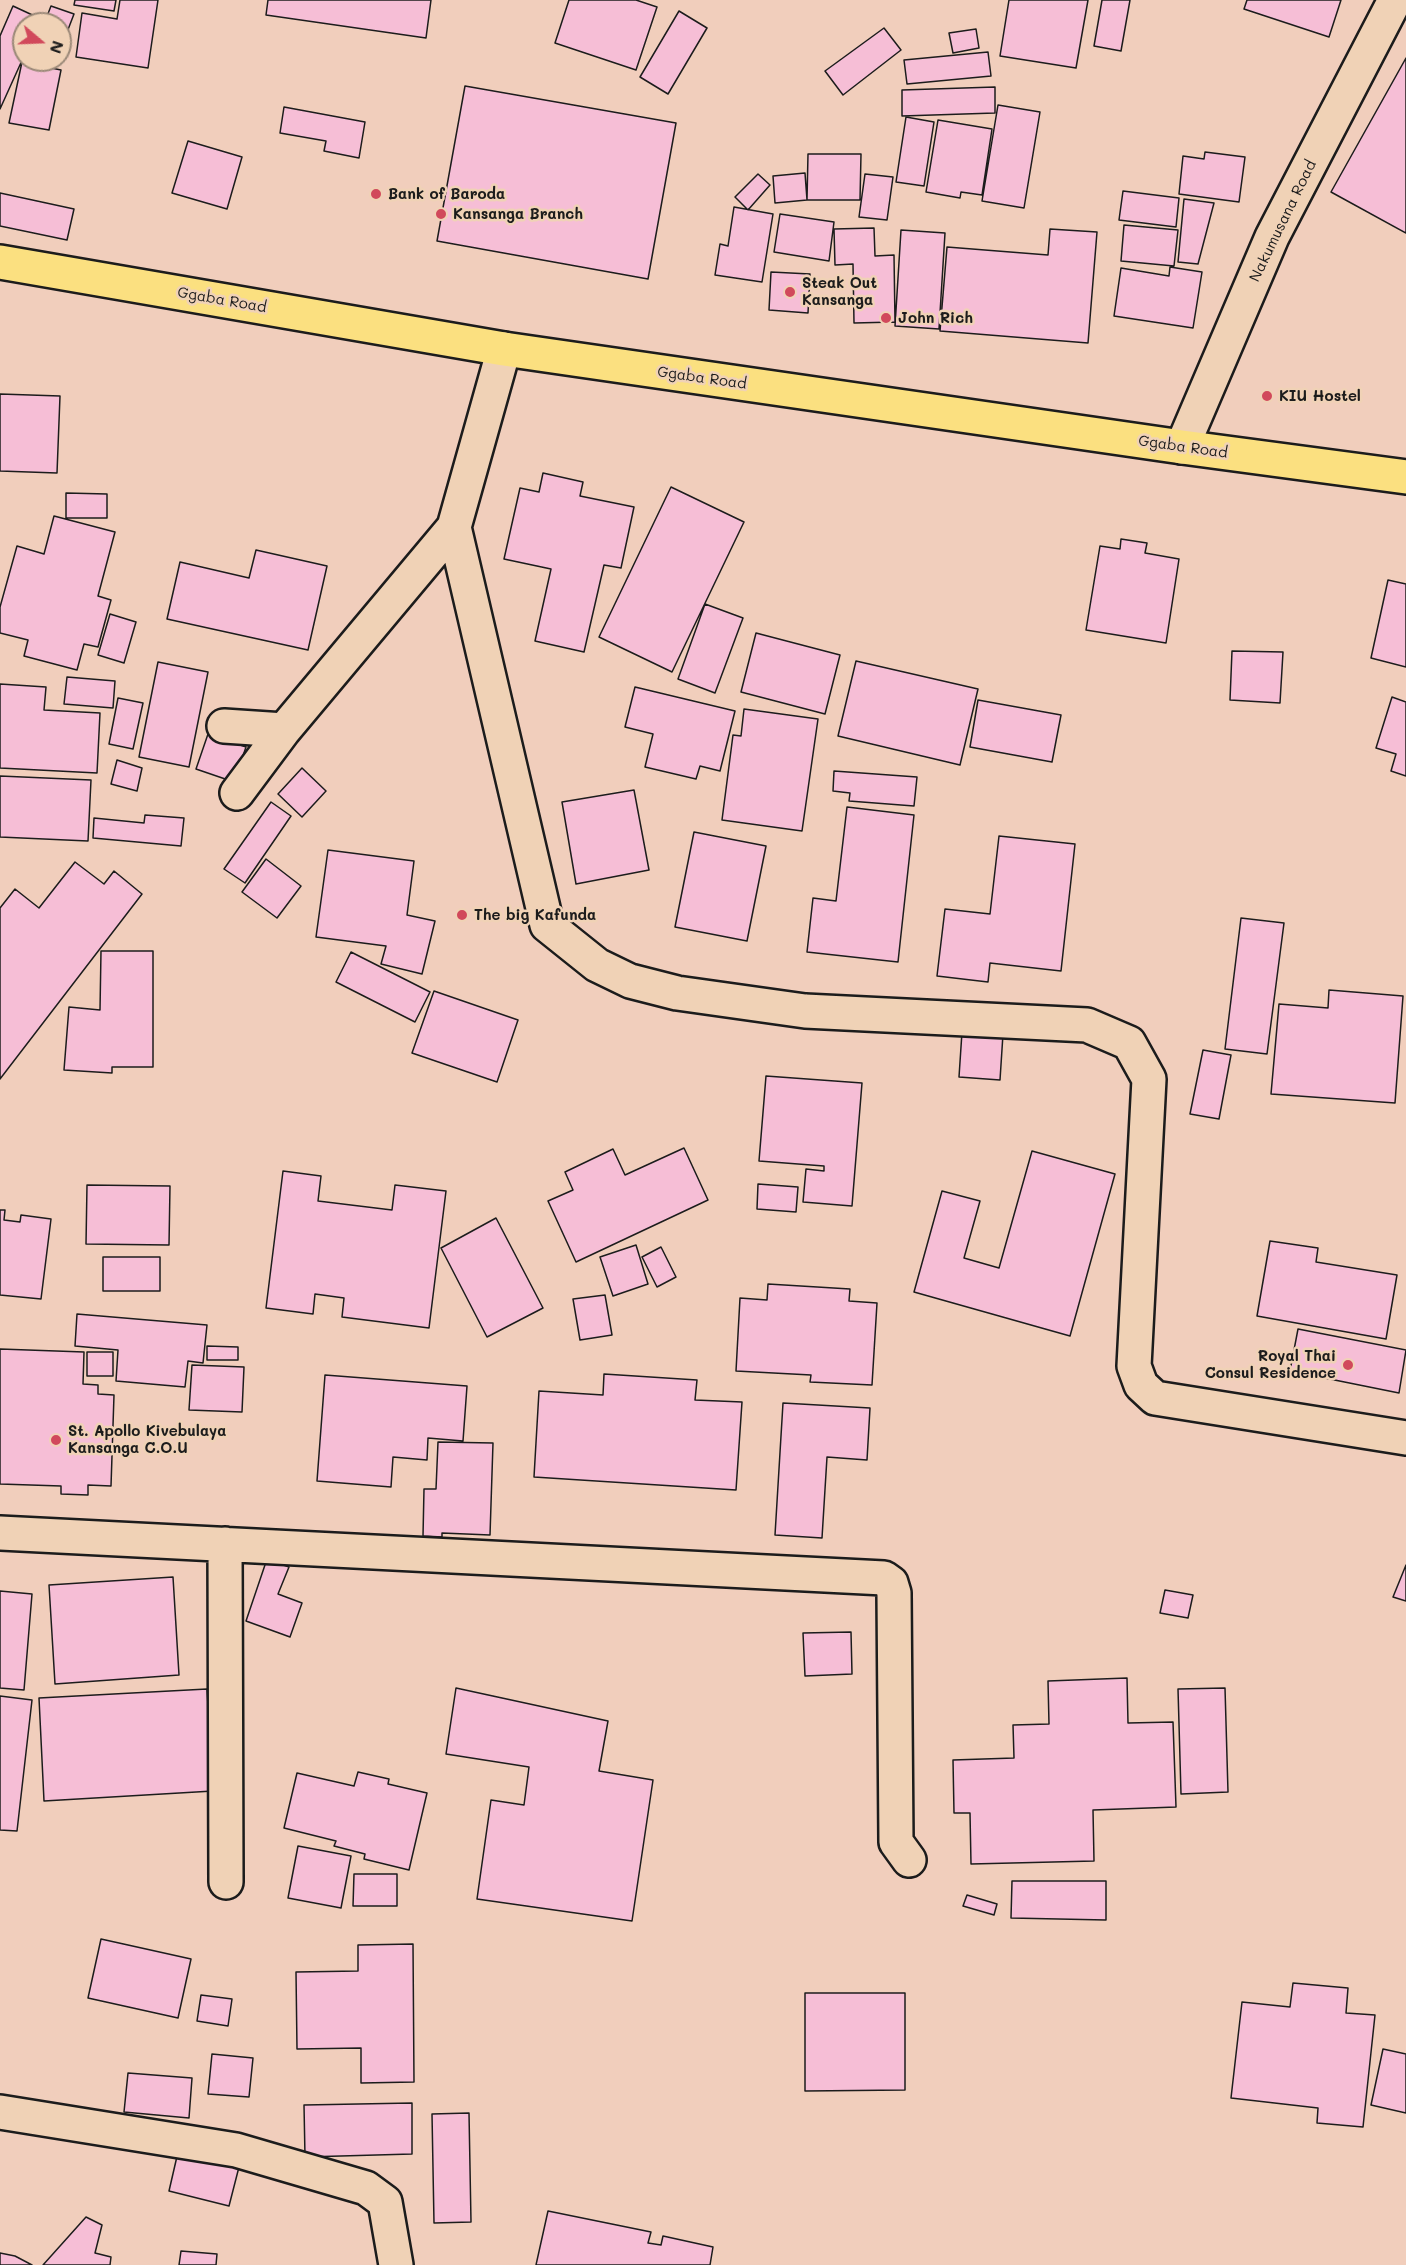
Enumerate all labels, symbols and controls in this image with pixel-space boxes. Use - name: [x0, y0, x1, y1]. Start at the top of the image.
- north arrow: [12, 12, 72, 72]
- text: N: [46, 38, 70, 57]
- street label: Nakumusana Road: [1246, 157, 1320, 285]
- place label: Bank of Baroda: [388, 185, 505, 203]
- marker: Bank of Baroda: [369, 187, 383, 201]
- place label: Kansanga Branch: [453, 205, 583, 223]
- marker: Kansanga Branch: [434, 207, 448, 221]
- place label: Steak Out Kansanga: [802, 274, 877, 309]
- street label: Ggaba Road: [176, 283, 268, 317]
- marker: Steak Out Kansanga: [783, 285, 797, 299]
- place label: John Rich: [898, 309, 973, 327]
- marker: John Rich: [879, 311, 893, 325]
- street label: Ggaba Road: [656, 363, 748, 393]
- place label: KIU Hostel: [1279, 387, 1361, 405]
- marker: KIU Hostel: [1260, 389, 1274, 403]
- street label: Ggaba Road: [1137, 432, 1229, 462]
- place label: The big Kafunda: [474, 906, 596, 924]
- marker: The big Kafunda: [455, 908, 469, 922]
- place label: Royal Thai Consul Residence: [1205, 1347, 1336, 1382]
- marker: Royal Thai Consul Residence: [1341, 1358, 1355, 1372]
- place label: St. Apollo Kivebulaya Kansanga C.O.U: [68, 1422, 226, 1457]
- marker: St. Apollo Kivebulaya Kansanga C.O.U: [49, 1433, 63, 1447]

